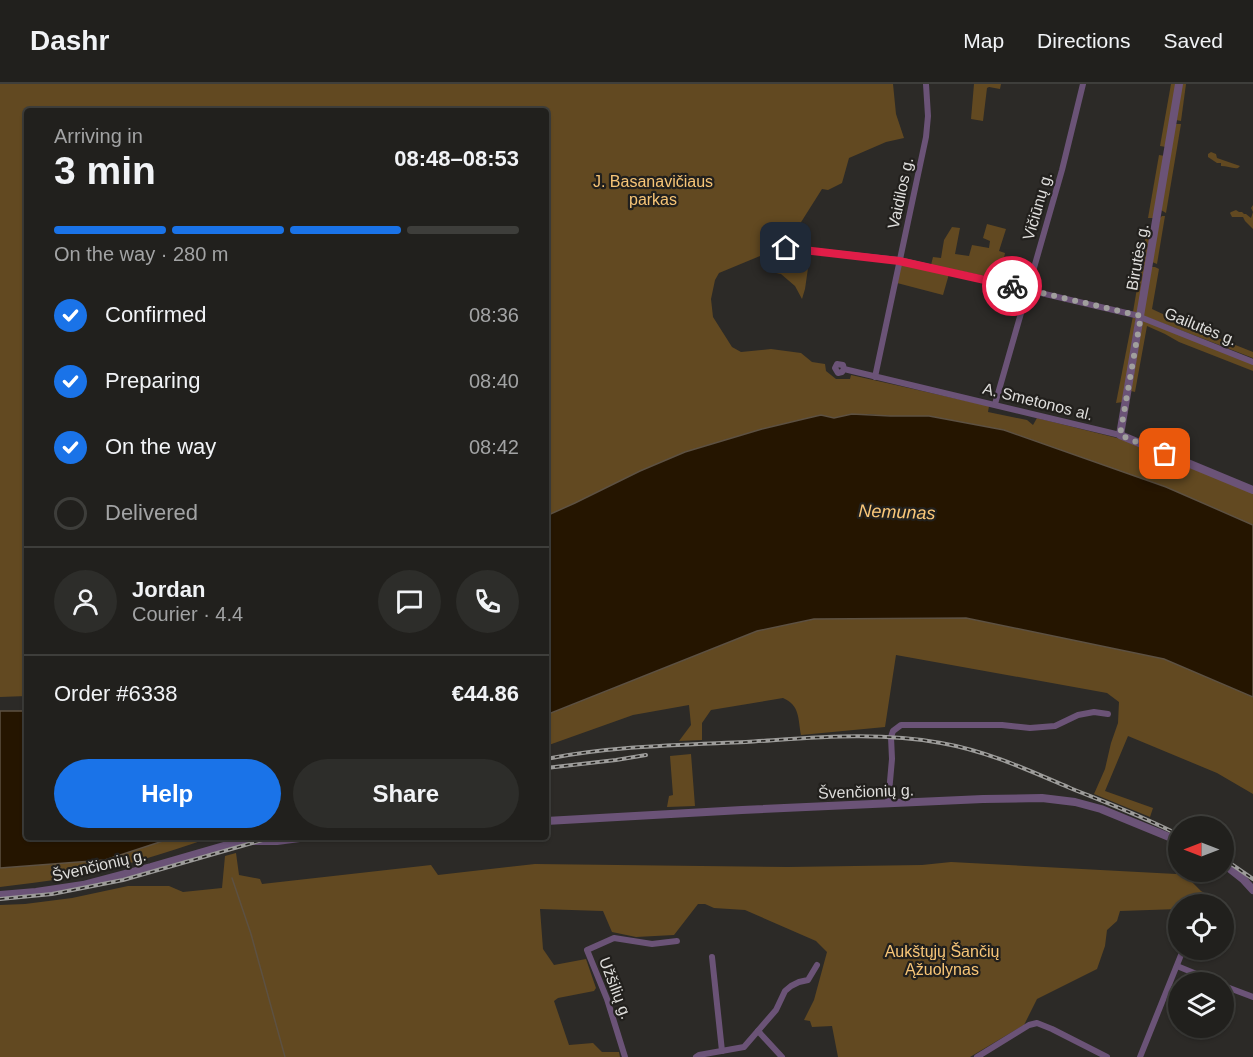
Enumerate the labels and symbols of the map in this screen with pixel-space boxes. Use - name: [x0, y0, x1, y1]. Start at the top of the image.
- street label: Vaidilos g.: [885, 156, 916, 230]
- street label: Vičiūnų g.: [1020, 170, 1055, 242]
- park label: J. Basanavičiaus parkas: [593, 173, 713, 208]
- pin: [760, 222, 811, 273]
- street label: Birutės g.: [1123, 222, 1152, 292]
- courier: [982, 256, 1042, 316]
- street label: Gailutės g.: [1162, 304, 1239, 349]
- street label: A. Smetonos al.: [981, 380, 1095, 423]
- pin: [1139, 428, 1190, 479]
- water label: Nemunas: [858, 501, 936, 523]
- street label: Švenčionių g.: [818, 780, 914, 802]
- north arrow: [1168, 816, 1234, 882]
- street label: Švenčionių g.: [50, 845, 148, 885]
- park label: Aukštųjų Šančių Ąžuolynas: [885, 942, 999, 978]
- street label: Užšilių g.: [596, 955, 635, 1022]

